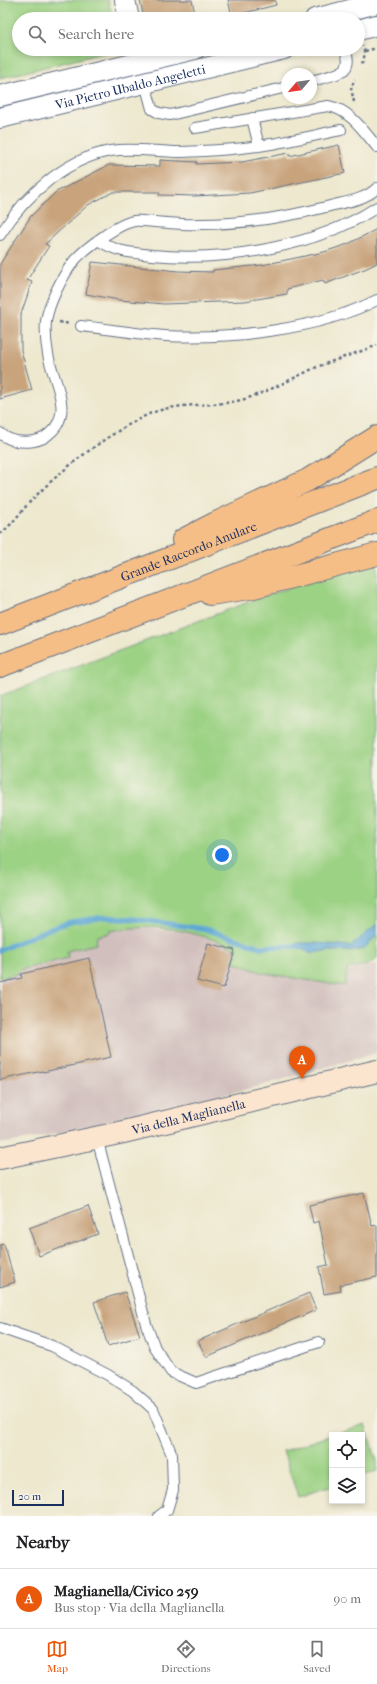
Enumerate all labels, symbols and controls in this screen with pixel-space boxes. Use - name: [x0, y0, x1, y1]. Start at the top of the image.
- search box: [12, 12, 365, 56]
- icon: search: [26, 23, 48, 45]
- text: Search here: [58, 25, 134, 43]
- street label: Via Pietro Ubaldo Angeletti: [53, 61, 207, 112]
- north arrow: [281, 68, 317, 104]
- street label: Grande Raccordo Anulare: [118, 518, 259, 584]
- your location: [212, 845, 232, 865]
- pin: A: [289, 1046, 315, 1079]
- street label: Via della Maglianella: [129, 1095, 248, 1137]
- map controls: [329, 1432, 365, 1504]
- button: locate: [329, 1432, 365, 1468]
- button: layers: [329, 1468, 365, 1504]
- scale bar: [12, 1488, 64, 1507]
- text: 20 m: [18, 1490, 41, 1503]
- text: Nearby: [16, 1532, 70, 1552]
- text: Maglianella/Civico 259: [54, 1582, 199, 1600]
- text: A: [25, 1591, 33, 1606]
- text: 90 m: [333, 1591, 361, 1606]
- text: Bus stop · Via della Maglianella: [54, 1600, 225, 1615]
- tab: Map: [46, 1638, 68, 1675]
- tab: Directions: [161, 1638, 211, 1675]
- tab: Saved: [303, 1638, 331, 1675]

